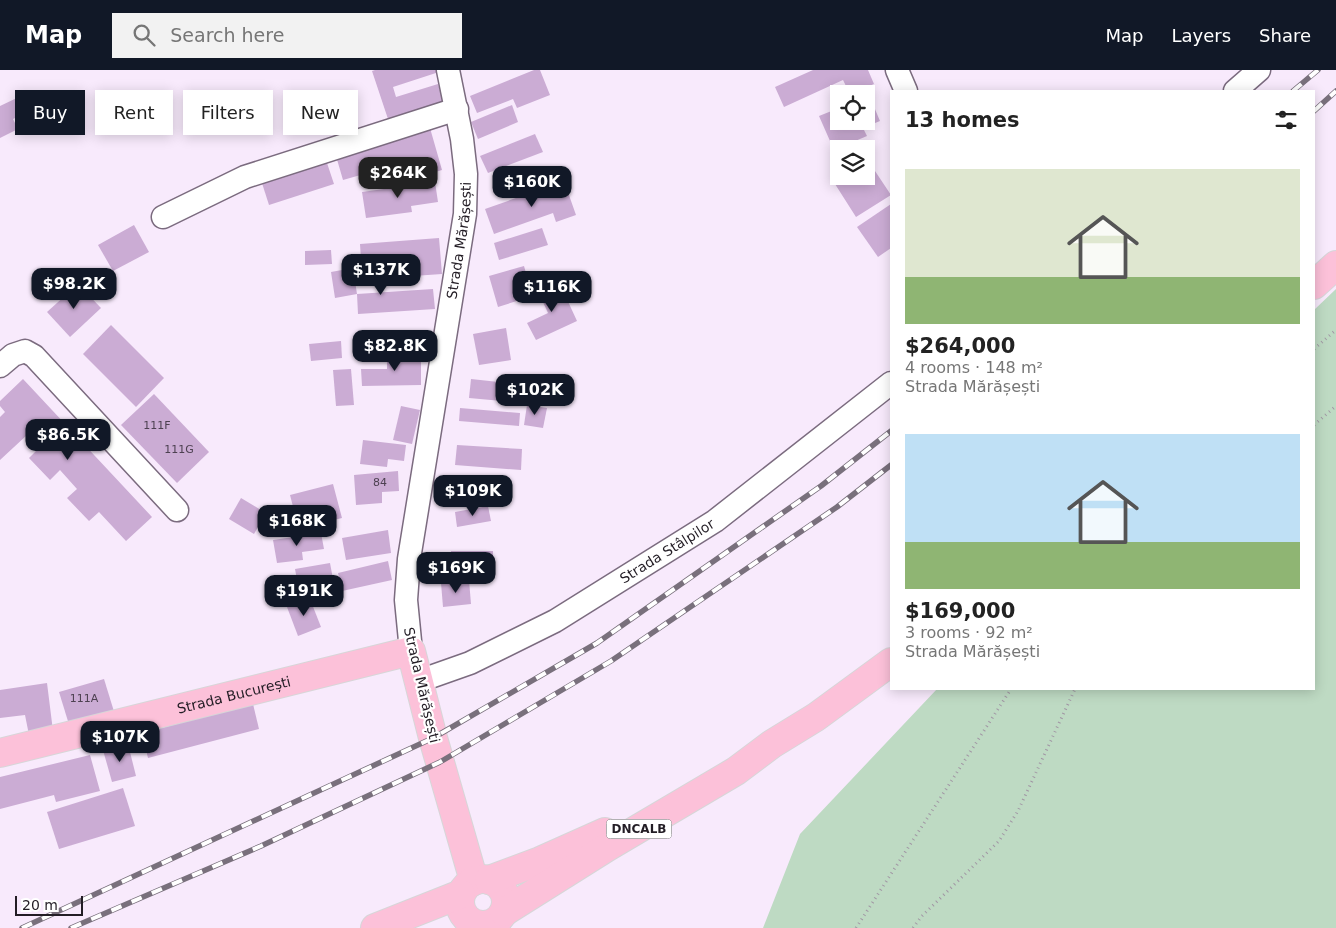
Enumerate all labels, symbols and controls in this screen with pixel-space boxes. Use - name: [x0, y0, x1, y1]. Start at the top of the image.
- search box: [112, 13, 462, 58]
- text: Map: [25, 21, 82, 49]
- icon: search: [130, 21, 158, 49]
- text: Search here: [170, 24, 284, 46]
- text: Map: [1105, 25, 1143, 46]
- text: Layers: [1171, 25, 1231, 46]
- text: Share: [1259, 25, 1311, 46]
- map controls: [830, 85, 875, 185]
- button: locate: [830, 85, 875, 130]
- chip: Buy: [15, 90, 85, 135]
- chip: Rent: [95, 90, 173, 135]
- chip: Filters: [183, 90, 273, 135]
- chip: New: [283, 90, 358, 135]
- icon: filters: [1272, 106, 1300, 134]
- text: 13 homes: [905, 108, 1020, 132]
- button: layers: [830, 140, 875, 185]
- pin: $264K: [363, 156, 433, 199]
- text: $264K: [370, 163, 426, 182]
- pin: $160K: [497, 166, 567, 208]
- text: $160K: [504, 172, 560, 191]
- street label: Strada Mărășești: [443, 182, 475, 300]
- icon: home: [1058, 202, 1148, 292]
- pin: $137K: [346, 254, 416, 296]
- text: $137K: [353, 260, 409, 279]
- pin: $98.2K: [33, 268, 115, 310]
- pin: $116K: [517, 270, 587, 313]
- text: $98.2K: [42, 274, 106, 293]
- text: $116K: [524, 277, 580, 296]
- pin: $82.8K: [354, 330, 436, 372]
- text: $264,000: [905, 334, 1015, 358]
- text: $82.8K: [363, 336, 427, 355]
- text: 4 rooms · 148 m²: [905, 358, 1043, 377]
- pin: $102K: [500, 374, 570, 416]
- text: Strada Mărășești: [905, 377, 1040, 396]
- text: $102K: [507, 380, 563, 399]
- pin: $86.5K: [27, 418, 109, 461]
- house number: 111F: [143, 419, 171, 432]
- text: $86.5K: [36, 425, 100, 444]
- house number: 111G: [164, 443, 194, 456]
- icon: home: [1058, 467, 1148, 557]
- pin: $109K: [438, 474, 508, 517]
- house number: 84: [373, 476, 387, 489]
- text: $109K: [445, 481, 501, 500]
- pin: $168K: [262, 504, 332, 547]
- text: $168K: [269, 511, 325, 530]
- street label: Strada Stâlpilor: [617, 515, 718, 587]
- pin: $169K: [421, 552, 491, 594]
- text: $169K: [428, 558, 484, 577]
- pin: $191K: [269, 574, 339, 617]
- text: $191K: [276, 581, 332, 600]
- text: $169,000: [905, 599, 1015, 623]
- text: 3 rooms · 92 m²: [905, 623, 1033, 642]
- street label: Strada Mărășești: [400, 626, 443, 745]
- text: Strada Mărășești: [905, 642, 1040, 661]
- street label: Strada București: [175, 673, 292, 717]
- house number: 111A: [70, 692, 99, 705]
- pin: $107K: [85, 720, 155, 763]
- text: $107K: [92, 727, 148, 746]
- road number: DNCALB: [606, 820, 672, 839]
- scale bar: [15, 893, 82, 916]
- text: 20 m: [22, 897, 58, 913]

